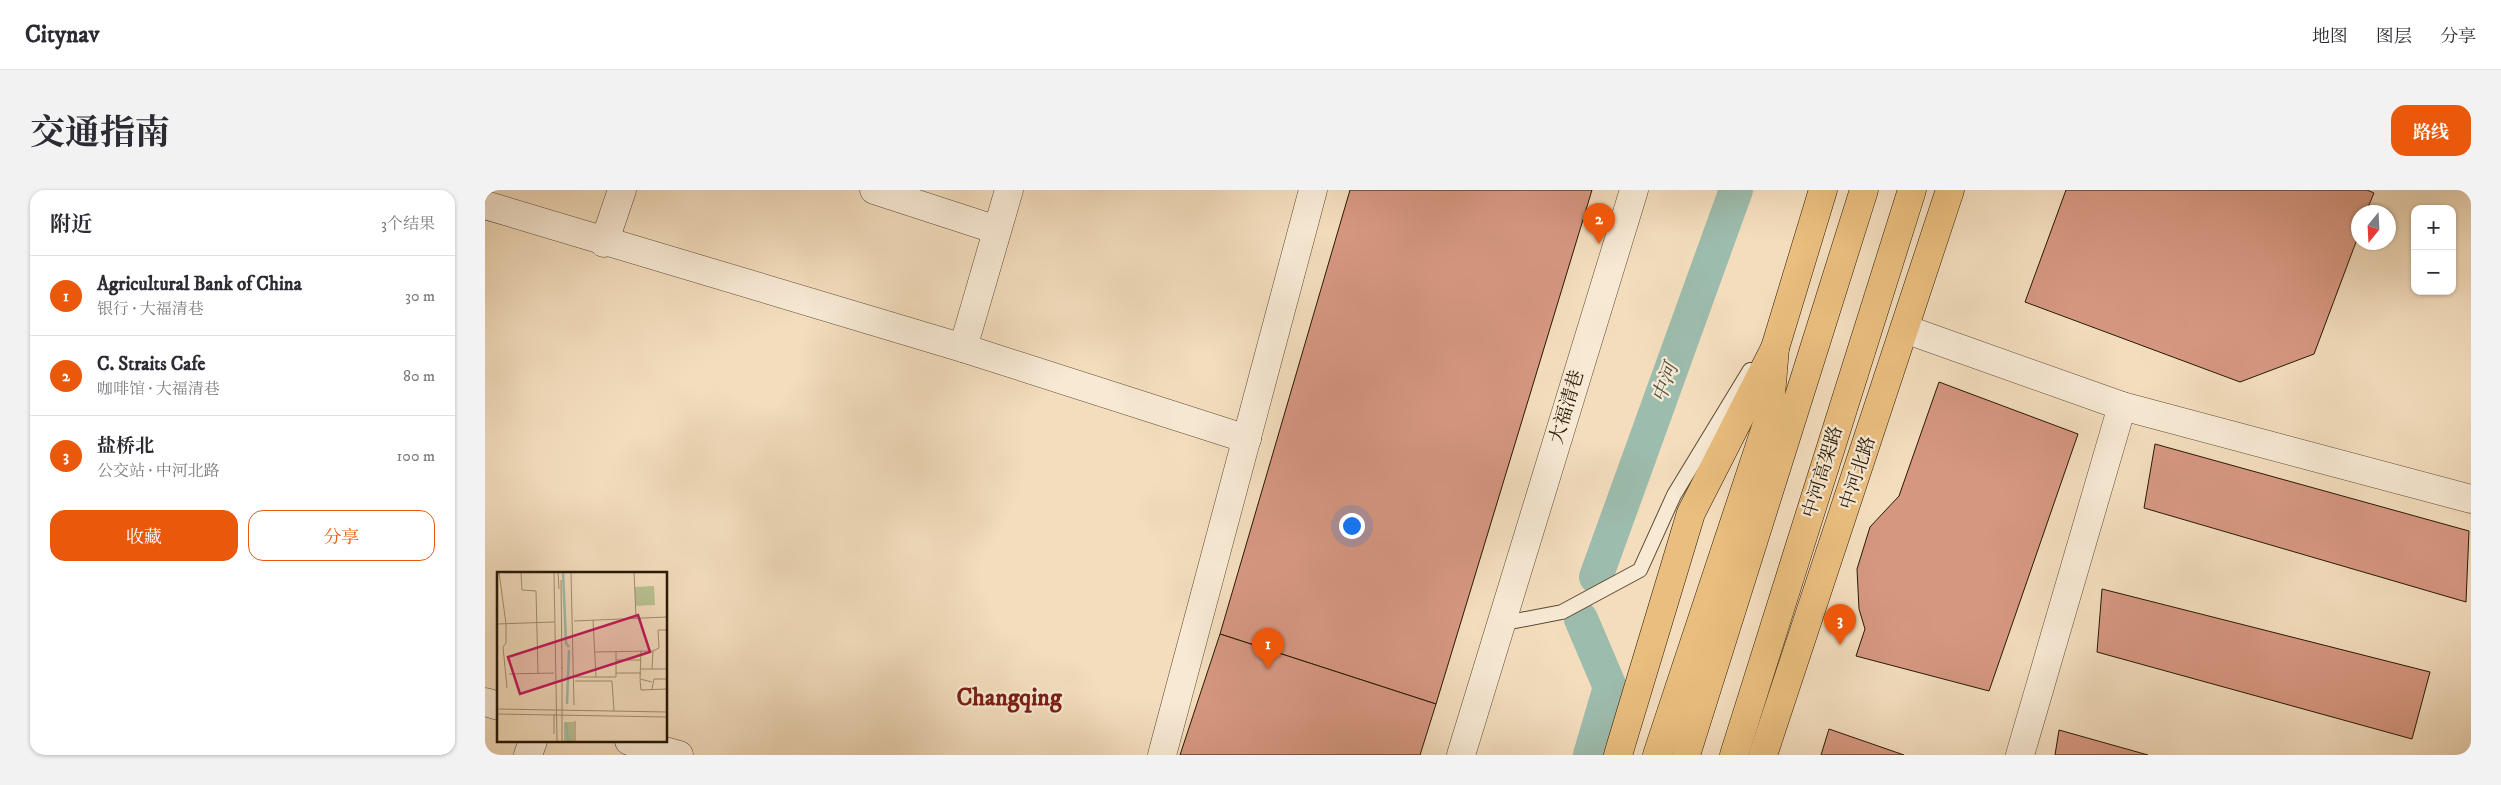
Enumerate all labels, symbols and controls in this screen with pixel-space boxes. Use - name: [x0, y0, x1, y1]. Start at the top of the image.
- text: Citynav: [25, 20, 99, 50]
- text: 地图: [2312, 26, 2348, 48]
- text: 图层: [2376, 26, 2412, 48]
- text: 分享: [2440, 26, 2476, 48]
- button: 路线: [2391, 105, 2471, 156]
- text: 交通指南: [30, 112, 170, 156]
- pin: 2: [1583, 203, 1615, 244]
- north arrow: [2351, 205, 2396, 250]
- map controls: [2411, 205, 2456, 295]
- button: +: [2411, 205, 2456, 250]
- text: 附近: [50, 212, 92, 238]
- text: 3个结果: [381, 214, 435, 234]
- button: −: [2411, 250, 2456, 295]
- text: Agricultural Bank of China: [97, 273, 302, 296]
- text: 1: [63, 286, 69, 306]
- text: 30 m: [405, 286, 435, 306]
- text: 银行 · 大福清巷: [97, 299, 204, 319]
- text: C. Straits Cafe: [97, 353, 205, 376]
- water label: 中河: [1647, 357, 1686, 406]
- text: 2: [62, 366, 70, 386]
- text: 80 m: [403, 366, 435, 386]
- street label: 大福清巷: [1545, 367, 1589, 447]
- text: 咖啡馆 · 大福清巷: [97, 379, 220, 399]
- street label: 中河高架路: [1798, 423, 1848, 521]
- street label: 中河北路: [1835, 433, 1881, 513]
- text: 盐桥北: [97, 435, 154, 458]
- text: 3: [63, 446, 69, 466]
- text: 100 m: [397, 446, 435, 466]
- text: 公交站 · 中河北路: [97, 461, 220, 481]
- button: 收藏: [50, 510, 238, 561]
- button: 分享: [248, 510, 435, 561]
- your location: [1339, 513, 1365, 539]
- inset map: [497, 572, 667, 742]
- pin: 3: [1824, 604, 1856, 645]
- pin: 1: [1252, 628, 1284, 669]
- district label: Changqing: [956, 683, 1063, 713]

